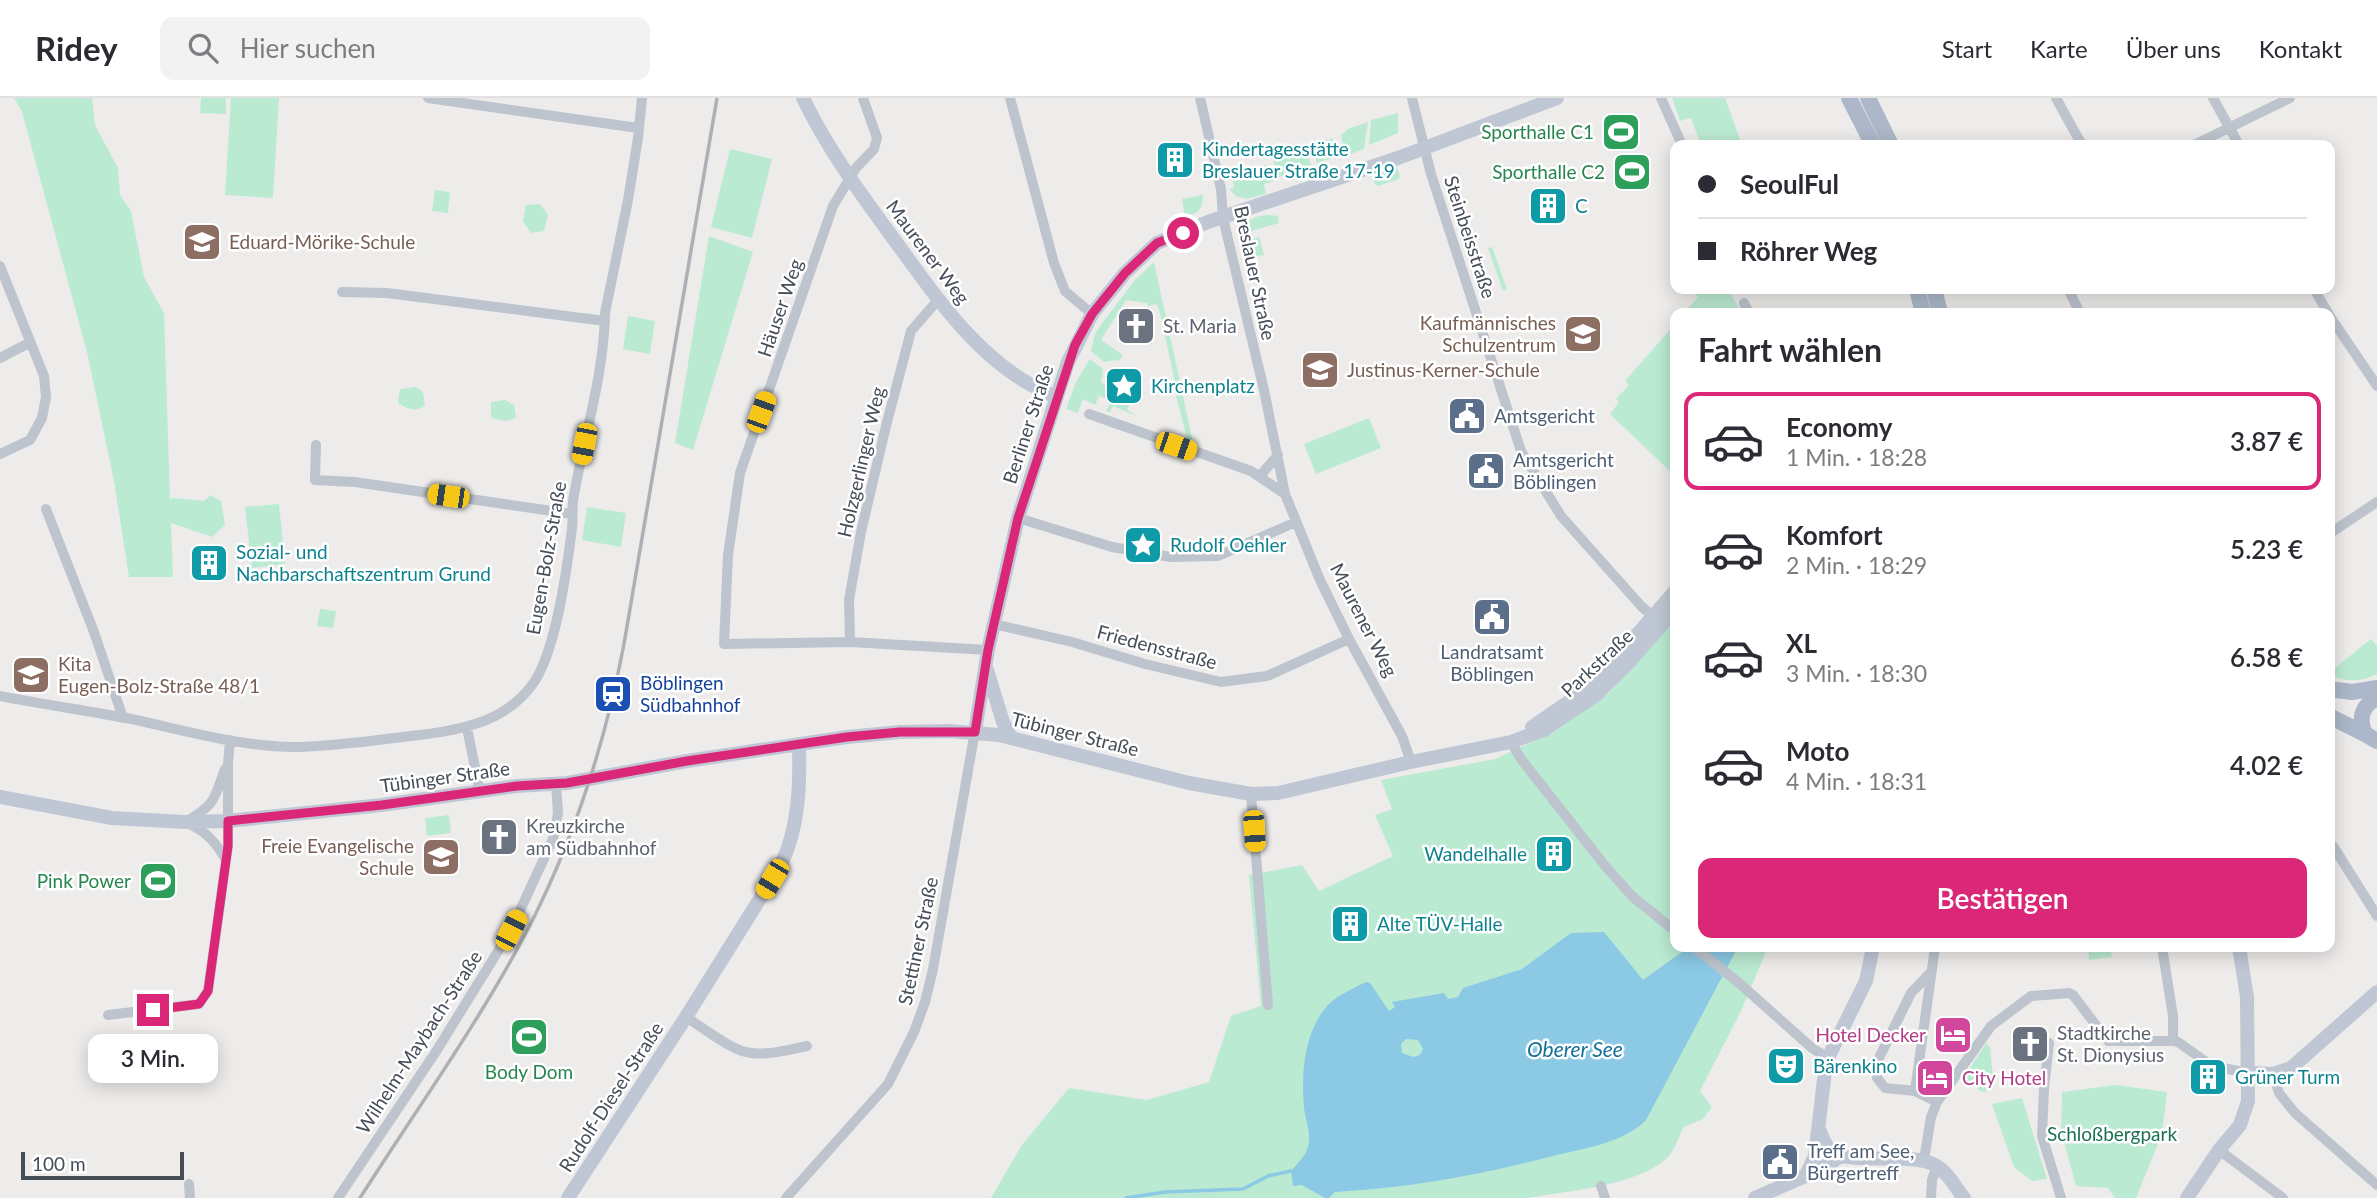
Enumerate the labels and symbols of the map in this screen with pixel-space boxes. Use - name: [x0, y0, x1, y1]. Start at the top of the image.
- sports icon: Sporthalle C1: [1600, 111, 1642, 153]
- place label: Sporthalle C1: [1481, 120, 1594, 143]
- place label: Kindertagesstätte Breslauer Straße 17-19: [1202, 137, 1395, 182]
- building icon: Kindertagesstätte Breslauer Straße 17-19: [1154, 139, 1196, 181]
- sports icon: Sporthalle C2: [1611, 151, 1653, 193]
- place label: Sporthalle C2: [1492, 160, 1605, 183]
- street label: Steinbeisstraße: [1440, 173, 1501, 301]
- building icon: C: [1527, 185, 1569, 227]
- place label: C: [1575, 194, 1588, 217]
- street label: Maurener Weg: [882, 195, 975, 308]
- street label: Breslauer Straße: [1230, 204, 1281, 342]
- route start: [1167, 217, 1199, 249]
- school or university icon: Eduard-Mörike-Schule: [181, 221, 223, 263]
- place label: Eduard-Mörike-Schule: [229, 230, 415, 253]
- street label: Häuser Weg: [752, 256, 807, 360]
- church icon: St. Maria: [1115, 305, 1157, 347]
- place label: Kaufmännisches Schulzentrum: [1420, 311, 1556, 356]
- school or university icon: Kaufmännisches Schulzentrum: [1562, 313, 1604, 355]
- place label: St. Maria: [1163, 314, 1237, 337]
- school or university icon: Justinus-Kerner-Schule: [1299, 349, 1341, 391]
- place label: Justinus-Kerner-Schule: [1347, 358, 1540, 381]
- street label: Berliner Straße: [997, 361, 1058, 486]
- place icon: Kirchenplatz: [1103, 365, 1145, 407]
- place label: Kirchenplatz: [1151, 374, 1255, 397]
- street label: Holzgerlinger Weg: [832, 384, 889, 539]
- car: [744, 389, 779, 435]
- public building icon: Amtsgericht: [1446, 395, 1488, 437]
- place label: Amtsgericht: [1494, 404, 1595, 427]
- car: [570, 421, 599, 467]
- car: [1153, 429, 1200, 463]
- place label: Amtsgericht Böblingen: [1513, 448, 1614, 493]
- public building icon: Amtsgericht Böblingen: [1465, 450, 1507, 492]
- street label: Eugen-Bolz-Straße: [521, 479, 570, 636]
- car: [426, 483, 471, 509]
- place icon: Rudolf Oehler: [1122, 524, 1164, 566]
- place label: Rudolf Oehler: [1170, 533, 1286, 556]
- place label: Sozial- und Nachbarschaftszentrum Grund: [236, 540, 491, 585]
- building icon: Sozial- und Nachbarschaftszentrum Grund: [188, 542, 230, 584]
- street label: Maurener Weg: [1326, 559, 1403, 680]
- public building icon: Landratsamt Böblingen: [1471, 596, 1513, 638]
- street label: Friedensstraße: [1095, 619, 1220, 674]
- street label: Parkstraße: [1556, 624, 1637, 702]
- place label: Landratsamt Böblingen: [1440, 640, 1544, 685]
- place label: Kita Eugen-Bolz-Straße 48/1: [58, 652, 260, 697]
- school or university icon: Kita Eugen-Bolz-Straße 48/1: [10, 654, 52, 696]
- place label: Böblingen Südbahnhof: [640, 671, 741, 716]
- station icon: Böblingen Südbahnhof: [592, 673, 634, 715]
- street label: Tübinger Straße: [1009, 707, 1141, 760]
- street label: Tübinger Straße: [379, 756, 511, 797]
- car: [1243, 809, 1266, 853]
- place label: Kreuzkirche am Südbahnhof: [526, 814, 657, 859]
- church icon: Kreuzkirche am Südbahnhof: [478, 816, 520, 858]
- building icon: Wandelhalle: [1533, 833, 1575, 875]
- place label: Freie Evangelische Schule: [261, 834, 414, 879]
- school or university icon: Freie Evangelische Schule: [420, 836, 462, 878]
- place label: Wandelhalle: [1424, 842, 1527, 865]
- car: [753, 856, 792, 902]
- sports icon: Pink Power: [137, 860, 179, 902]
- place label: Pink Power: [37, 869, 131, 892]
- street label: Stettiner Straße: [893, 875, 942, 1007]
- building icon: Alte TÜV-Halle: [1329, 903, 1371, 945]
- car: [493, 907, 530, 953]
- place label: Alte TÜV-Halle: [1377, 912, 1503, 935]
- street label: Wilhelm-Maybach-Straße: [351, 946, 486, 1138]
- route end: [137, 994, 169, 1026]
- hotel icon: Hotel Decker: [1932, 1014, 1974, 1056]
- sports icon: Body Dom: [508, 1016, 550, 1058]
- street label: Rudolf-Diesel-Straße: [554, 1017, 668, 1176]
- place label: Stadtkirche St. Dionysius: [2057, 1021, 2164, 1066]
- place label: Hotel Decker: [1816, 1023, 1926, 1046]
- church icon: Stadtkirche St. Dionysius: [2009, 1023, 2051, 1065]
- callout: 3 Min.: [88, 1034, 218, 1084]
- water label: Oberer See: [1527, 1036, 1623, 1061]
- theatre icon: Bärenkino: [1765, 1045, 1807, 1087]
- place label: Bärenkino: [1813, 1054, 1897, 1077]
- building icon: Grüner Turm: [2187, 1056, 2229, 1098]
- hotel icon: City Hotel: [1914, 1057, 1956, 1099]
- place label: Body Dom: [485, 1060, 573, 1083]
- place label: Grüner Turm: [2235, 1065, 2340, 1088]
- place label: City Hotel: [1962, 1066, 2046, 1089]
- park label: Schloßbergpark: [2047, 1122, 2177, 1145]
- place label: Treff am See, Bürgertreff: [1807, 1139, 1914, 1184]
- public building icon: Treff am See, Bürgertreff: [1759, 1141, 1801, 1183]
- scale bar: [21, 1149, 184, 1181]

